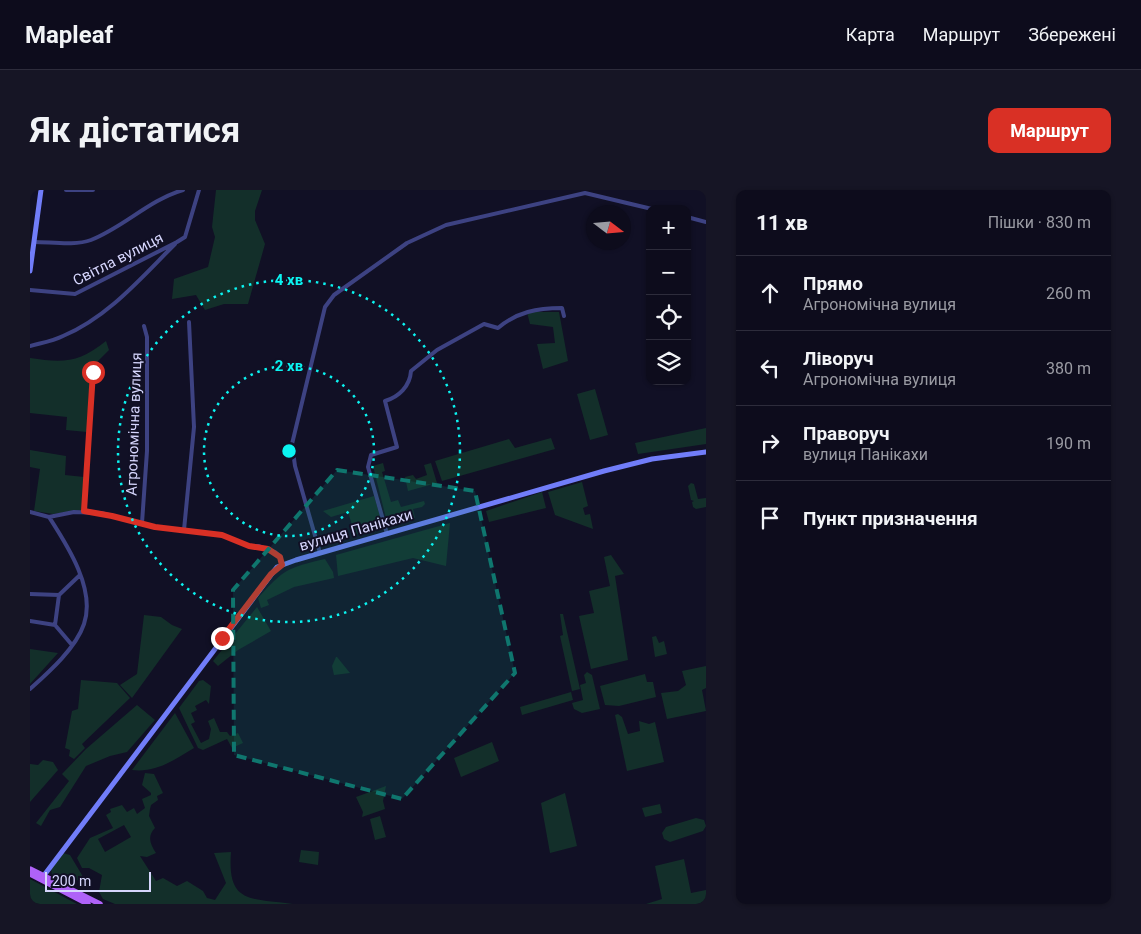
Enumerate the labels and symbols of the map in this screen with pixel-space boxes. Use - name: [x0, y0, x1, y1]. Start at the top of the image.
- north arrow: [586, 205, 631, 250]
- street label: Світла вулиця: [70, 229, 166, 289]
- text: 4 хв: [275, 271, 303, 289]
- street label: Агрономічна вулиця: [123, 352, 145, 496]
- text: 2 хв: [275, 357, 303, 375]
- route start: [82, 361, 105, 384]
- centre of rings: [280, 442, 298, 460]
- street label: вулиця Панікахи: [297, 505, 415, 555]
- route end: [211, 627, 234, 650]
- scale bar: [45, 869, 151, 892]

